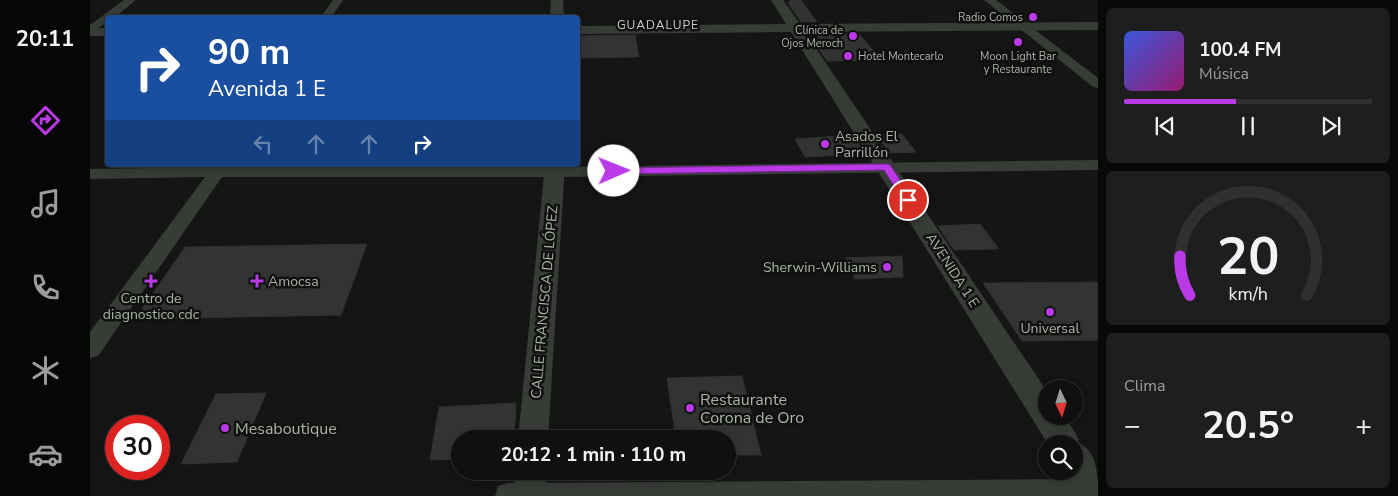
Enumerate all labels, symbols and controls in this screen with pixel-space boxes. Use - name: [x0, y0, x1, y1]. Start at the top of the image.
- place label: Radio Comos: [958, 10, 1023, 25]
- marker: Radio Comos: [1027, 11, 1039, 23]
- district label: GUADALUPE: [617, 17, 699, 33]
- place label: Clínica de Ojos Meroch: [781, 23, 843, 51]
- text: 20:11: [16, 24, 74, 54]
- text: 90 m: [208, 29, 290, 76]
- marker: Clínica de Ojos Meroch: [847, 30, 859, 42]
- icon: right: [125, 35, 190, 100]
- marker: Moon Light Bar y Restaurante: [1012, 36, 1024, 48]
- text: 100.4 FM: [1199, 37, 1282, 63]
- place label: Hotel Montecarlo: [858, 49, 944, 64]
- place label: Moon Light Bar y Restaurante: [980, 49, 1056, 77]
- marker: Hotel Montecarlo: [842, 50, 854, 62]
- text: Música: [1199, 63, 1249, 85]
- text: Avenida 1 E: [208, 74, 326, 104]
- icon: directions: [28, 103, 63, 138]
- icon: previous: [1151, 112, 1179, 140]
- icon: pause: [1234, 112, 1262, 140]
- icon: next: [1317, 112, 1345, 140]
- place label: Asados El Parrillón: [835, 127, 899, 162]
- icon: left: [249, 130, 277, 158]
- icon: ahead: [302, 130, 330, 158]
- icon: ahead: [355, 130, 383, 158]
- icon: right: [408, 130, 436, 158]
- marker: Asados El Parrillón: [819, 138, 831, 150]
- position arrow: [587, 144, 639, 196]
- pin: [887, 179, 929, 221]
- icon: music: [28, 186, 63, 221]
- icon: arrive: [894, 186, 922, 214]
- street label: CALLE FRANCISCA DE LÓPEZ: [527, 205, 562, 399]
- text: 20: [1217, 221, 1279, 292]
- street label: AVENIDA 1 E: [921, 229, 984, 311]
- place label: Sherwin-Williams: [763, 258, 877, 277]
- marker: Sherwin-Williams: [881, 261, 893, 273]
- icon: phone: [28, 270, 63, 305]
- place label: Amocsa: [268, 272, 319, 291]
- marker: Centro de diagnostico cdc: [144, 274, 158, 288]
- marker: Amocsa: [250, 274, 264, 288]
- text: km/h: [1228, 282, 1268, 306]
- place label: Centro de diagnostico cdc: [103, 289, 200, 324]
- marker: Universal: [1044, 306, 1056, 318]
- place label: Universal: [1020, 319, 1080, 338]
- icon: climate: [28, 353, 63, 388]
- text: Clima: [1124, 375, 1165, 397]
- north arrow: [1038, 380, 1082, 425]
- map controls: [1038, 380, 1083, 480]
- place label: Restaurante Corona de Oro: [700, 389, 804, 429]
- text: 20.5°: [1202, 400, 1294, 451]
- marker: Restaurante Corona de Oro: [684, 402, 696, 414]
- text: −: [1124, 407, 1141, 445]
- text: +: [1355, 407, 1372, 445]
- speed limit sign: 30: [105, 415, 170, 480]
- place label: Mesaboutique: [235, 418, 337, 440]
- marker: Mesaboutique: [219, 422, 231, 434]
- button: search: [1038, 435, 1083, 480]
- icon: car: [28, 437, 63, 472]
- text: 20:12 · 1 min · 110 m: [501, 442, 686, 468]

